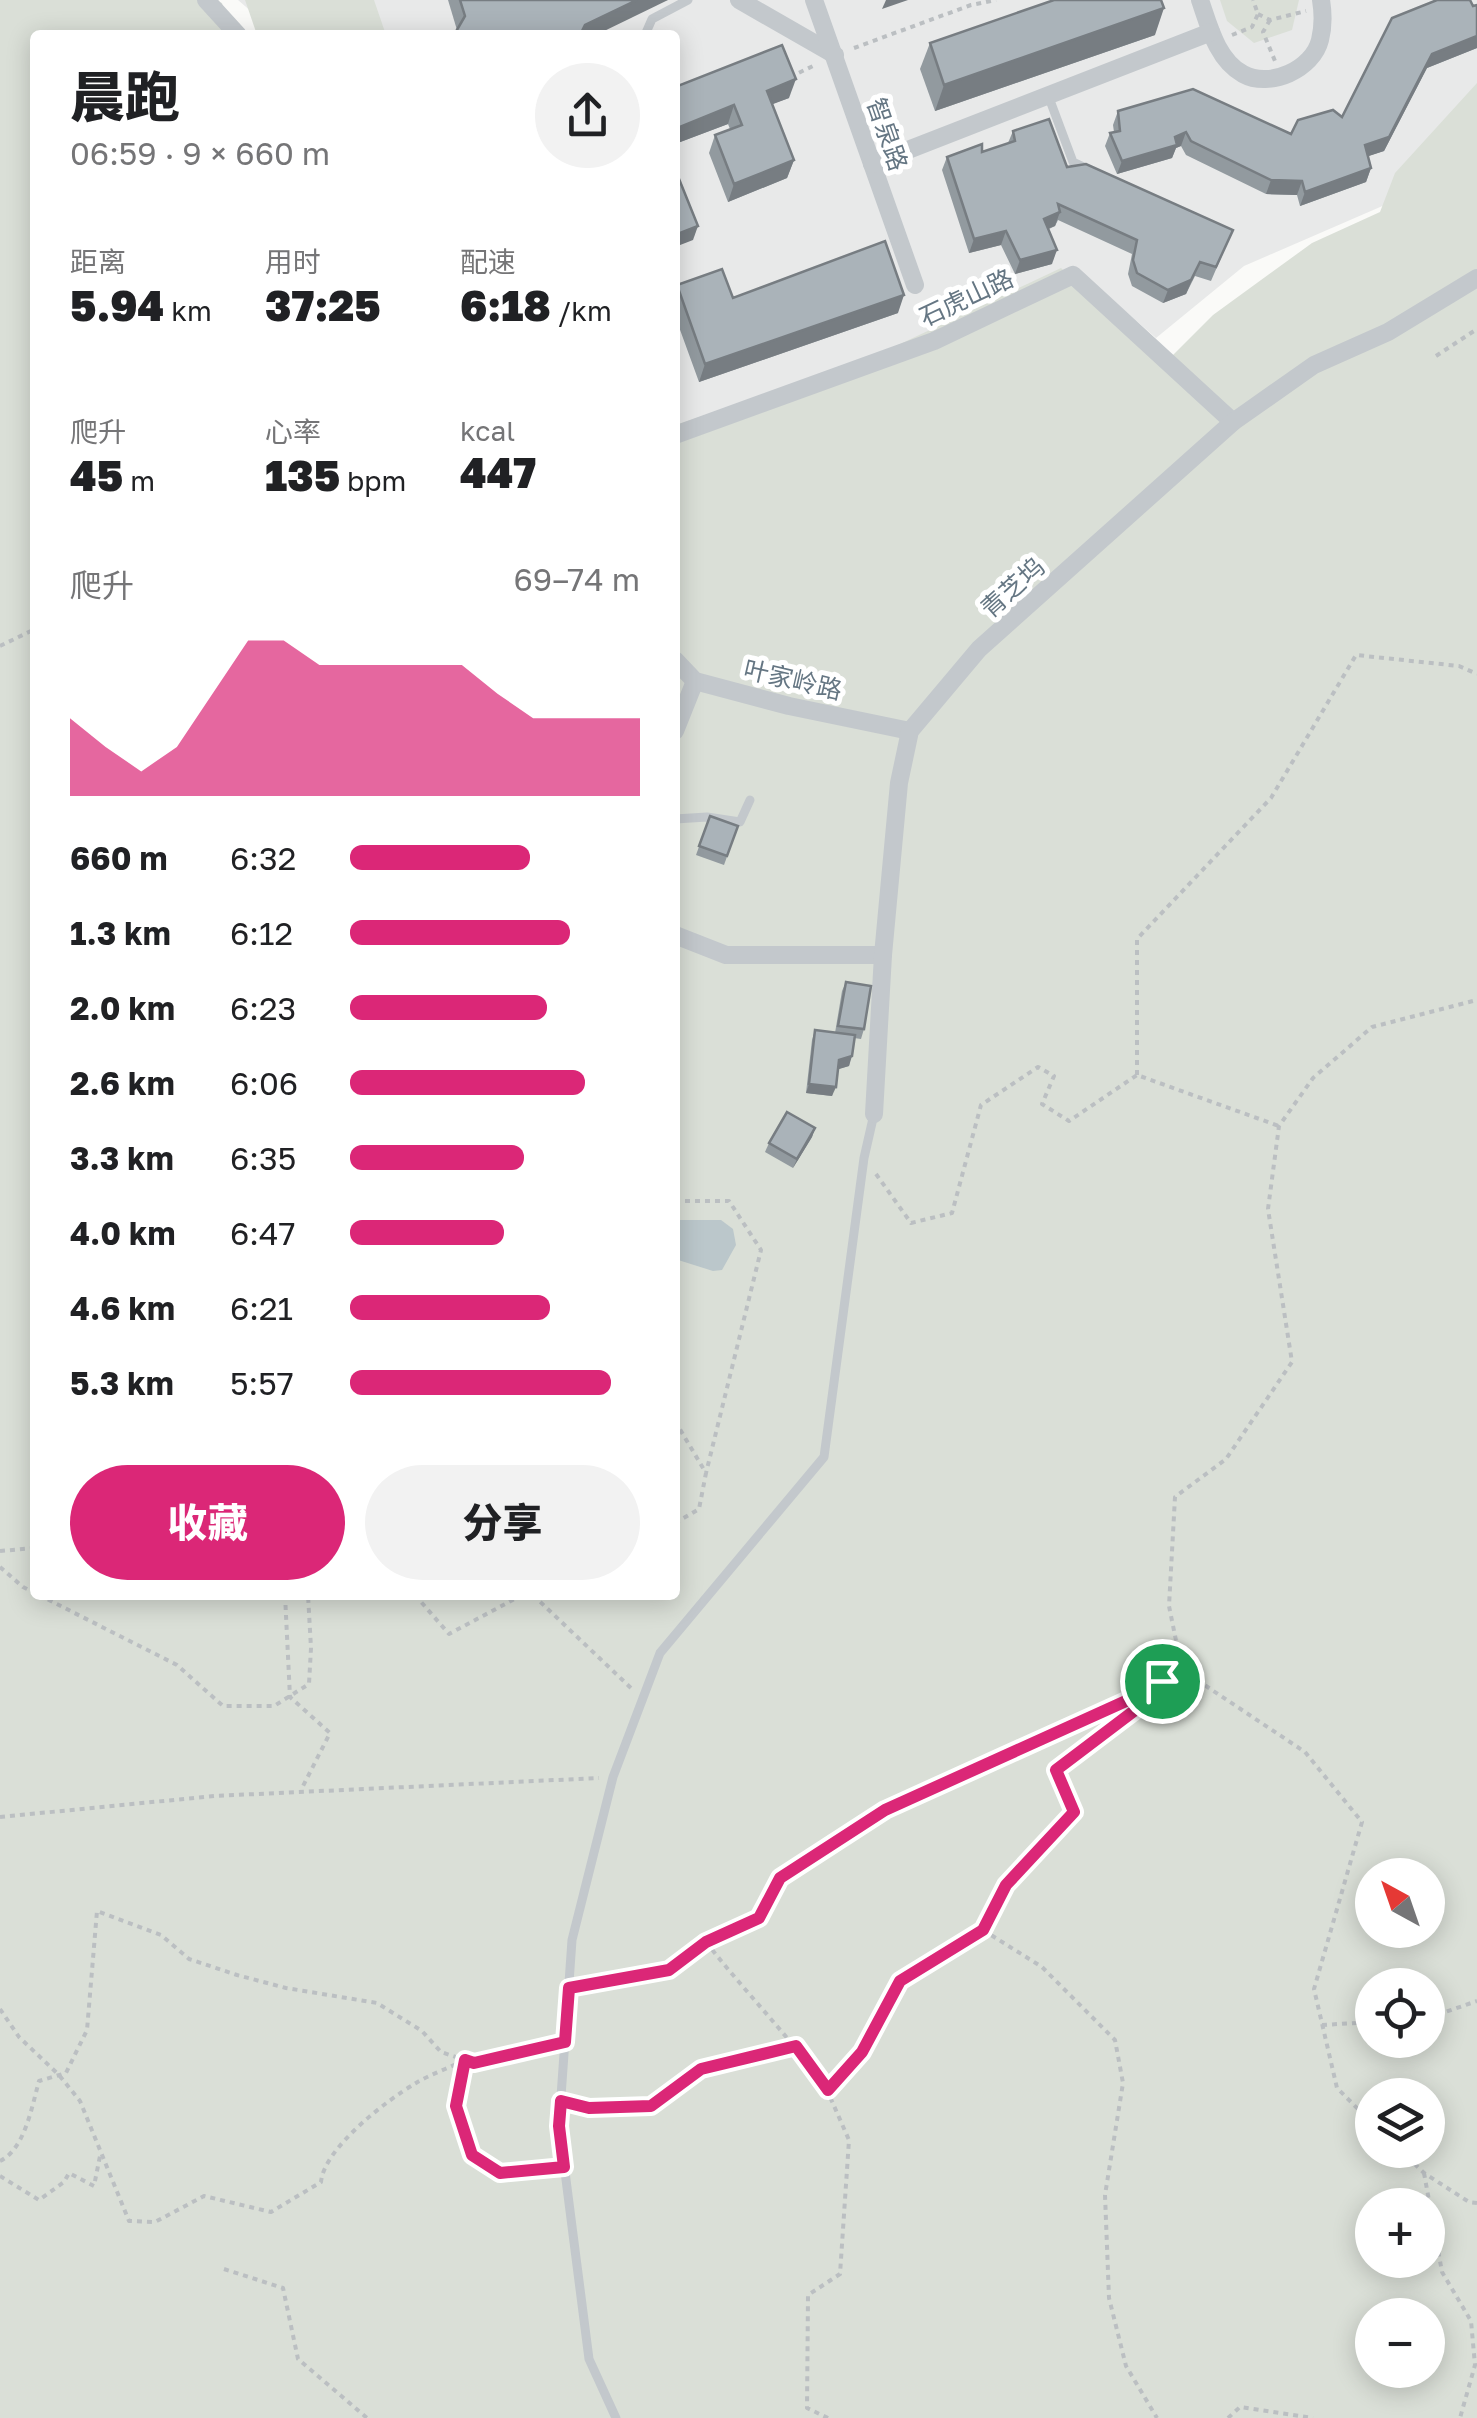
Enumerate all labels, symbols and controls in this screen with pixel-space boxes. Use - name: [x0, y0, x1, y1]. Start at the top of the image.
- text: 晨跑: [70, 63, 180, 129]
- button: share: [535, 63, 640, 168]
- street label: 智泉路: [861, 93, 915, 175]
- text: 06:59 · 9 × 660 m: [70, 134, 330, 172]
- text: 距离: [70, 245, 126, 278]
- text: 用时: [265, 245, 321, 278]
- text: 配速: [460, 245, 516, 278]
- street label: 石虎山路: [914, 262, 1018, 332]
- text: 5.94: [70, 280, 164, 330]
- text: 37:25: [265, 280, 381, 330]
- text: 6:18: [460, 280, 551, 330]
- text: km: [164, 294, 212, 327]
- text: /km: [551, 294, 612, 327]
- text: kcal: [460, 414, 515, 447]
- text: 爬升: [70, 415, 126, 448]
- text: 心率: [265, 415, 321, 448]
- text: 447: [460, 447, 536, 497]
- text: 45: [70, 450, 123, 500]
- text: 135: [265, 450, 340, 500]
- text: m: [123, 464, 155, 497]
- text: bpm: [340, 464, 406, 497]
- street label: 青芝坞: [974, 550, 1050, 624]
- text: 69–74 m: [513, 560, 640, 598]
- text: 爬升: [70, 566, 134, 604]
- street label: 叶家岭路: [741, 653, 845, 705]
- text: 660 m: [70, 839, 167, 877]
- text: 6:32: [230, 839, 296, 877]
- text: 1.3 km: [70, 914, 171, 952]
- text: 6:12: [230, 914, 293, 952]
- text: 2.0 km: [70, 989, 175, 1027]
- text: 6:23: [230, 989, 296, 1027]
- text: 2.6 km: [70, 1064, 175, 1102]
- text: 6:06: [230, 1064, 298, 1102]
- text: 3.3 km: [70, 1139, 174, 1177]
- text: 6:35: [230, 1139, 296, 1177]
- text: 4.0 km: [70, 1214, 176, 1252]
- text: 6:47: [230, 1214, 295, 1252]
- text: 4.6 km: [70, 1289, 175, 1327]
- text: 6:21: [230, 1289, 293, 1327]
- text: 5.3 km: [70, 1364, 174, 1402]
- text: 5:57: [230, 1364, 294, 1402]
- button: 收藏: [70, 1465, 345, 1580]
- button: 分享: [365, 1465, 640, 1580]
- pin: [1120, 1639, 1205, 1724]
- icon: arrive: [1135, 1654, 1190, 1709]
- north arrow: [1355, 1858, 1445, 1948]
- map controls: [1355, 1858, 1445, 2388]
- button: locate: [1355, 1968, 1445, 2058]
- button: layers: [1355, 2078, 1445, 2168]
- button: +: [1355, 2188, 1445, 2278]
- button: −: [1355, 2298, 1445, 2388]

